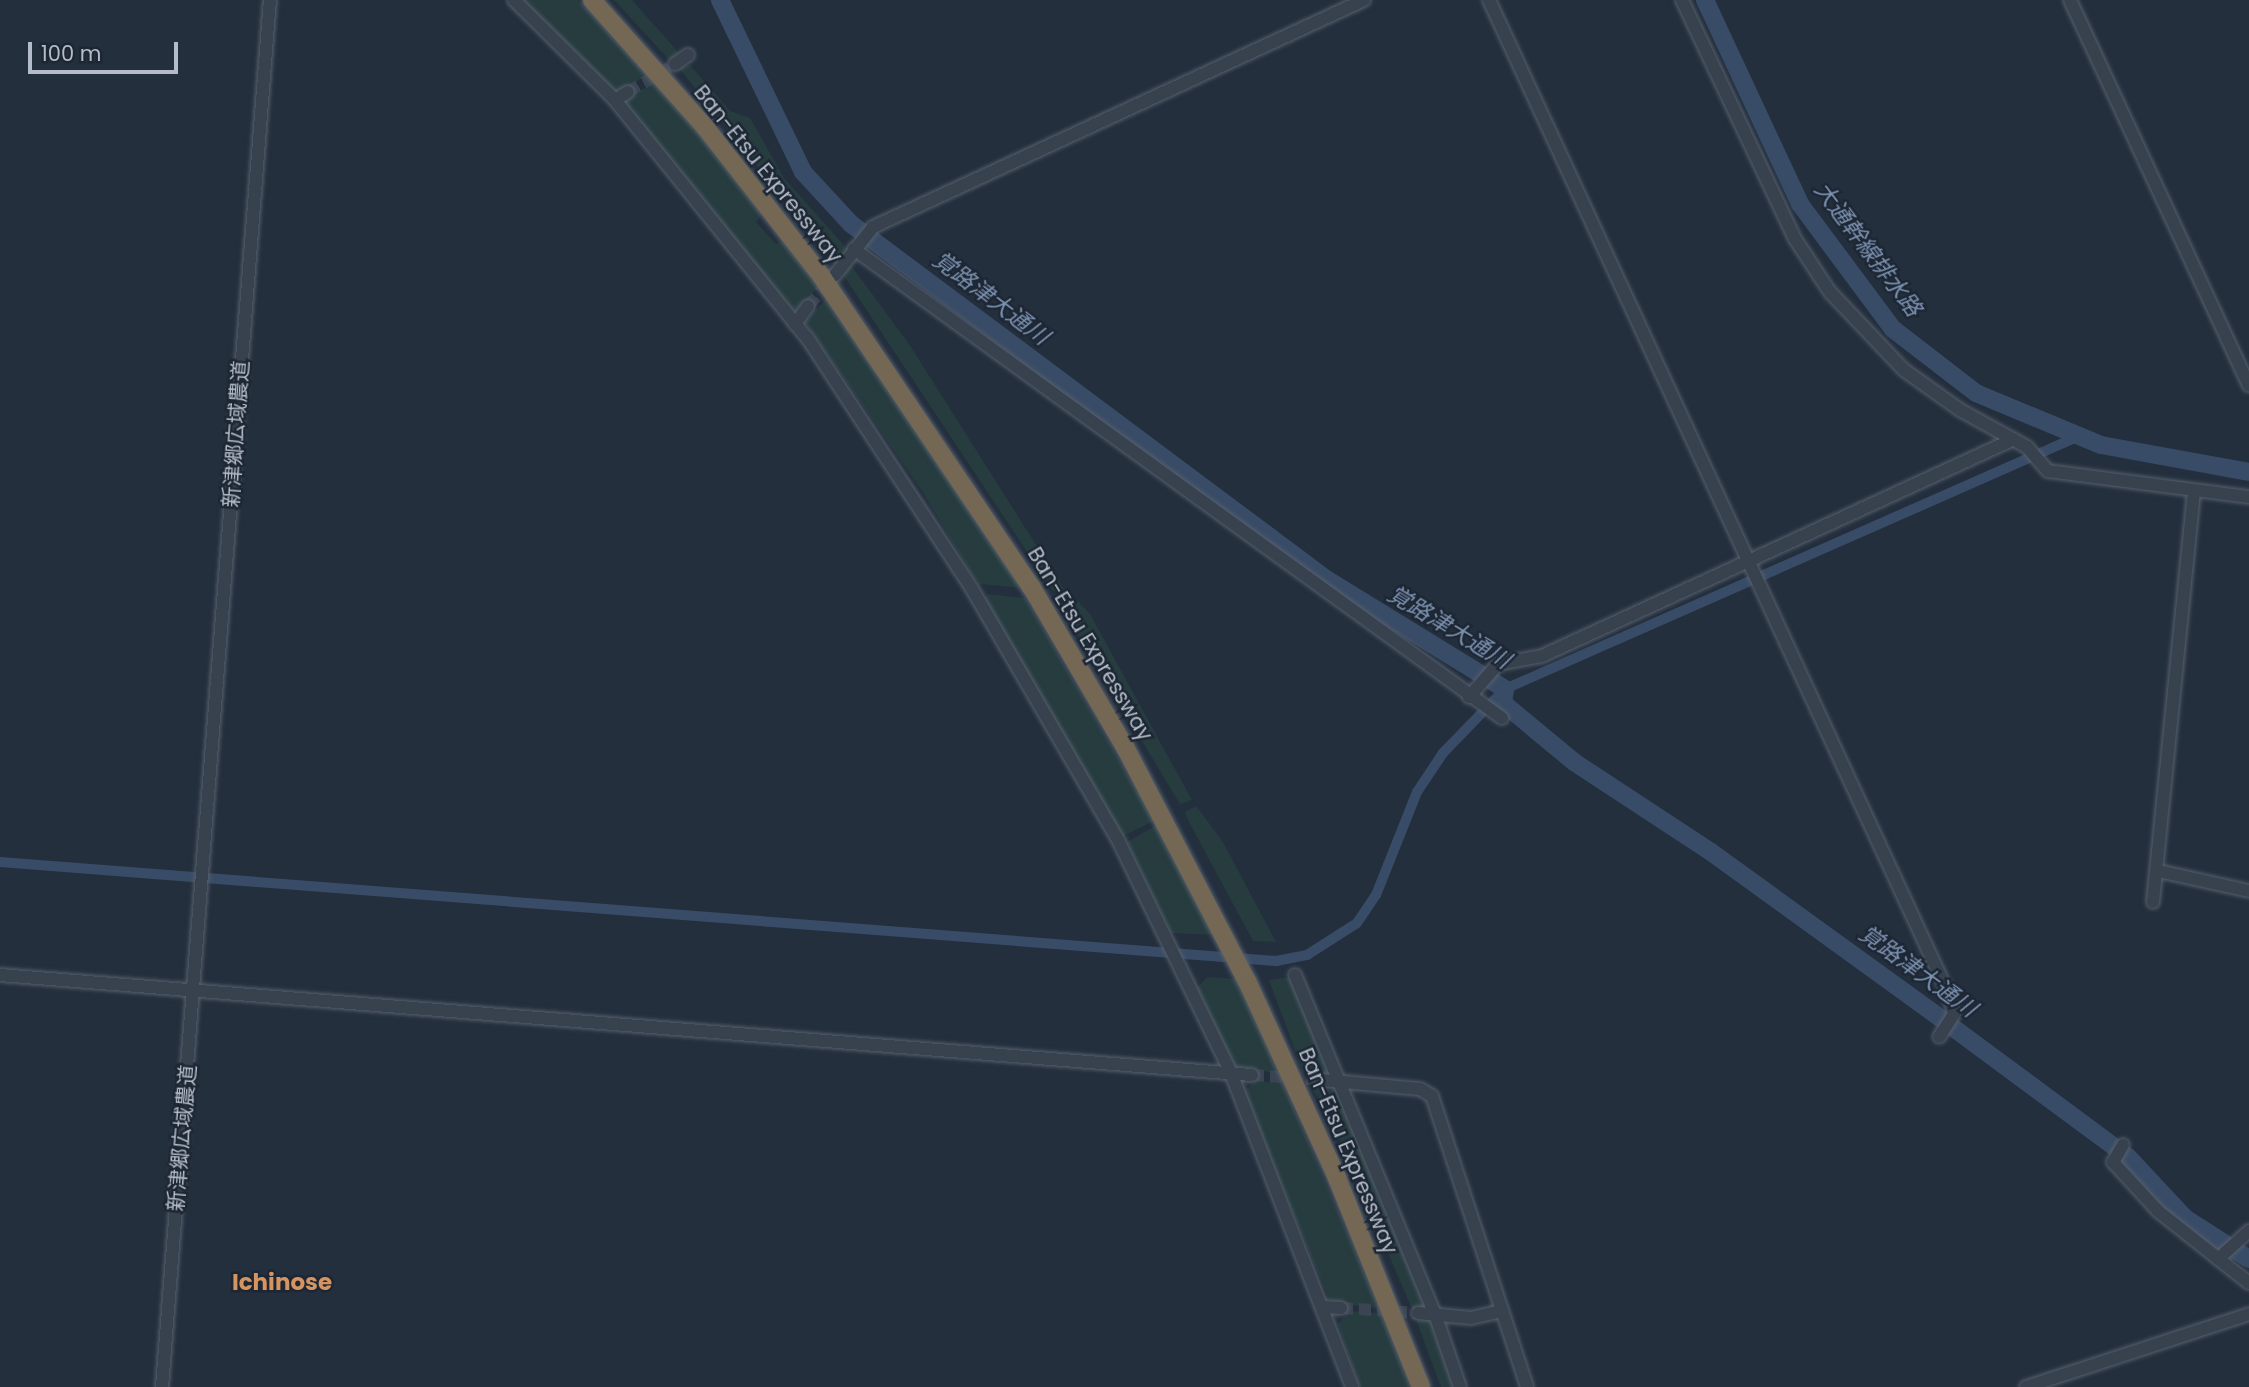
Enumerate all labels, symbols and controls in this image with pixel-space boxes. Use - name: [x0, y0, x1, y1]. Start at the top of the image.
- scale bar: [32, 28, 182, 72]
- text: 100 m: [41, 39, 101, 68]
- street label: Ban-Etsu Expressway: [688, 80, 848, 268]
- water label: 大通幹線排水路: [1809, 176, 1927, 322]
- water label: 覚路津大通川: [928, 245, 1054, 351]
- street label: 新津郷広域農道: [218, 360, 254, 508]
- street label: Ban-Etsu Expressway: [1022, 543, 1158, 745]
- water label: 覚路津大通川: [1383, 580, 1515, 674]
- water label: 覚路津大通川: [1854, 919, 1982, 1023]
- street label: Ban-Etsu Expressway: [1293, 1044, 1403, 1258]
- street label: 新津郷広域農道: [163, 1064, 201, 1212]
- district label: Ichinose: [232, 1268, 332, 1296]

